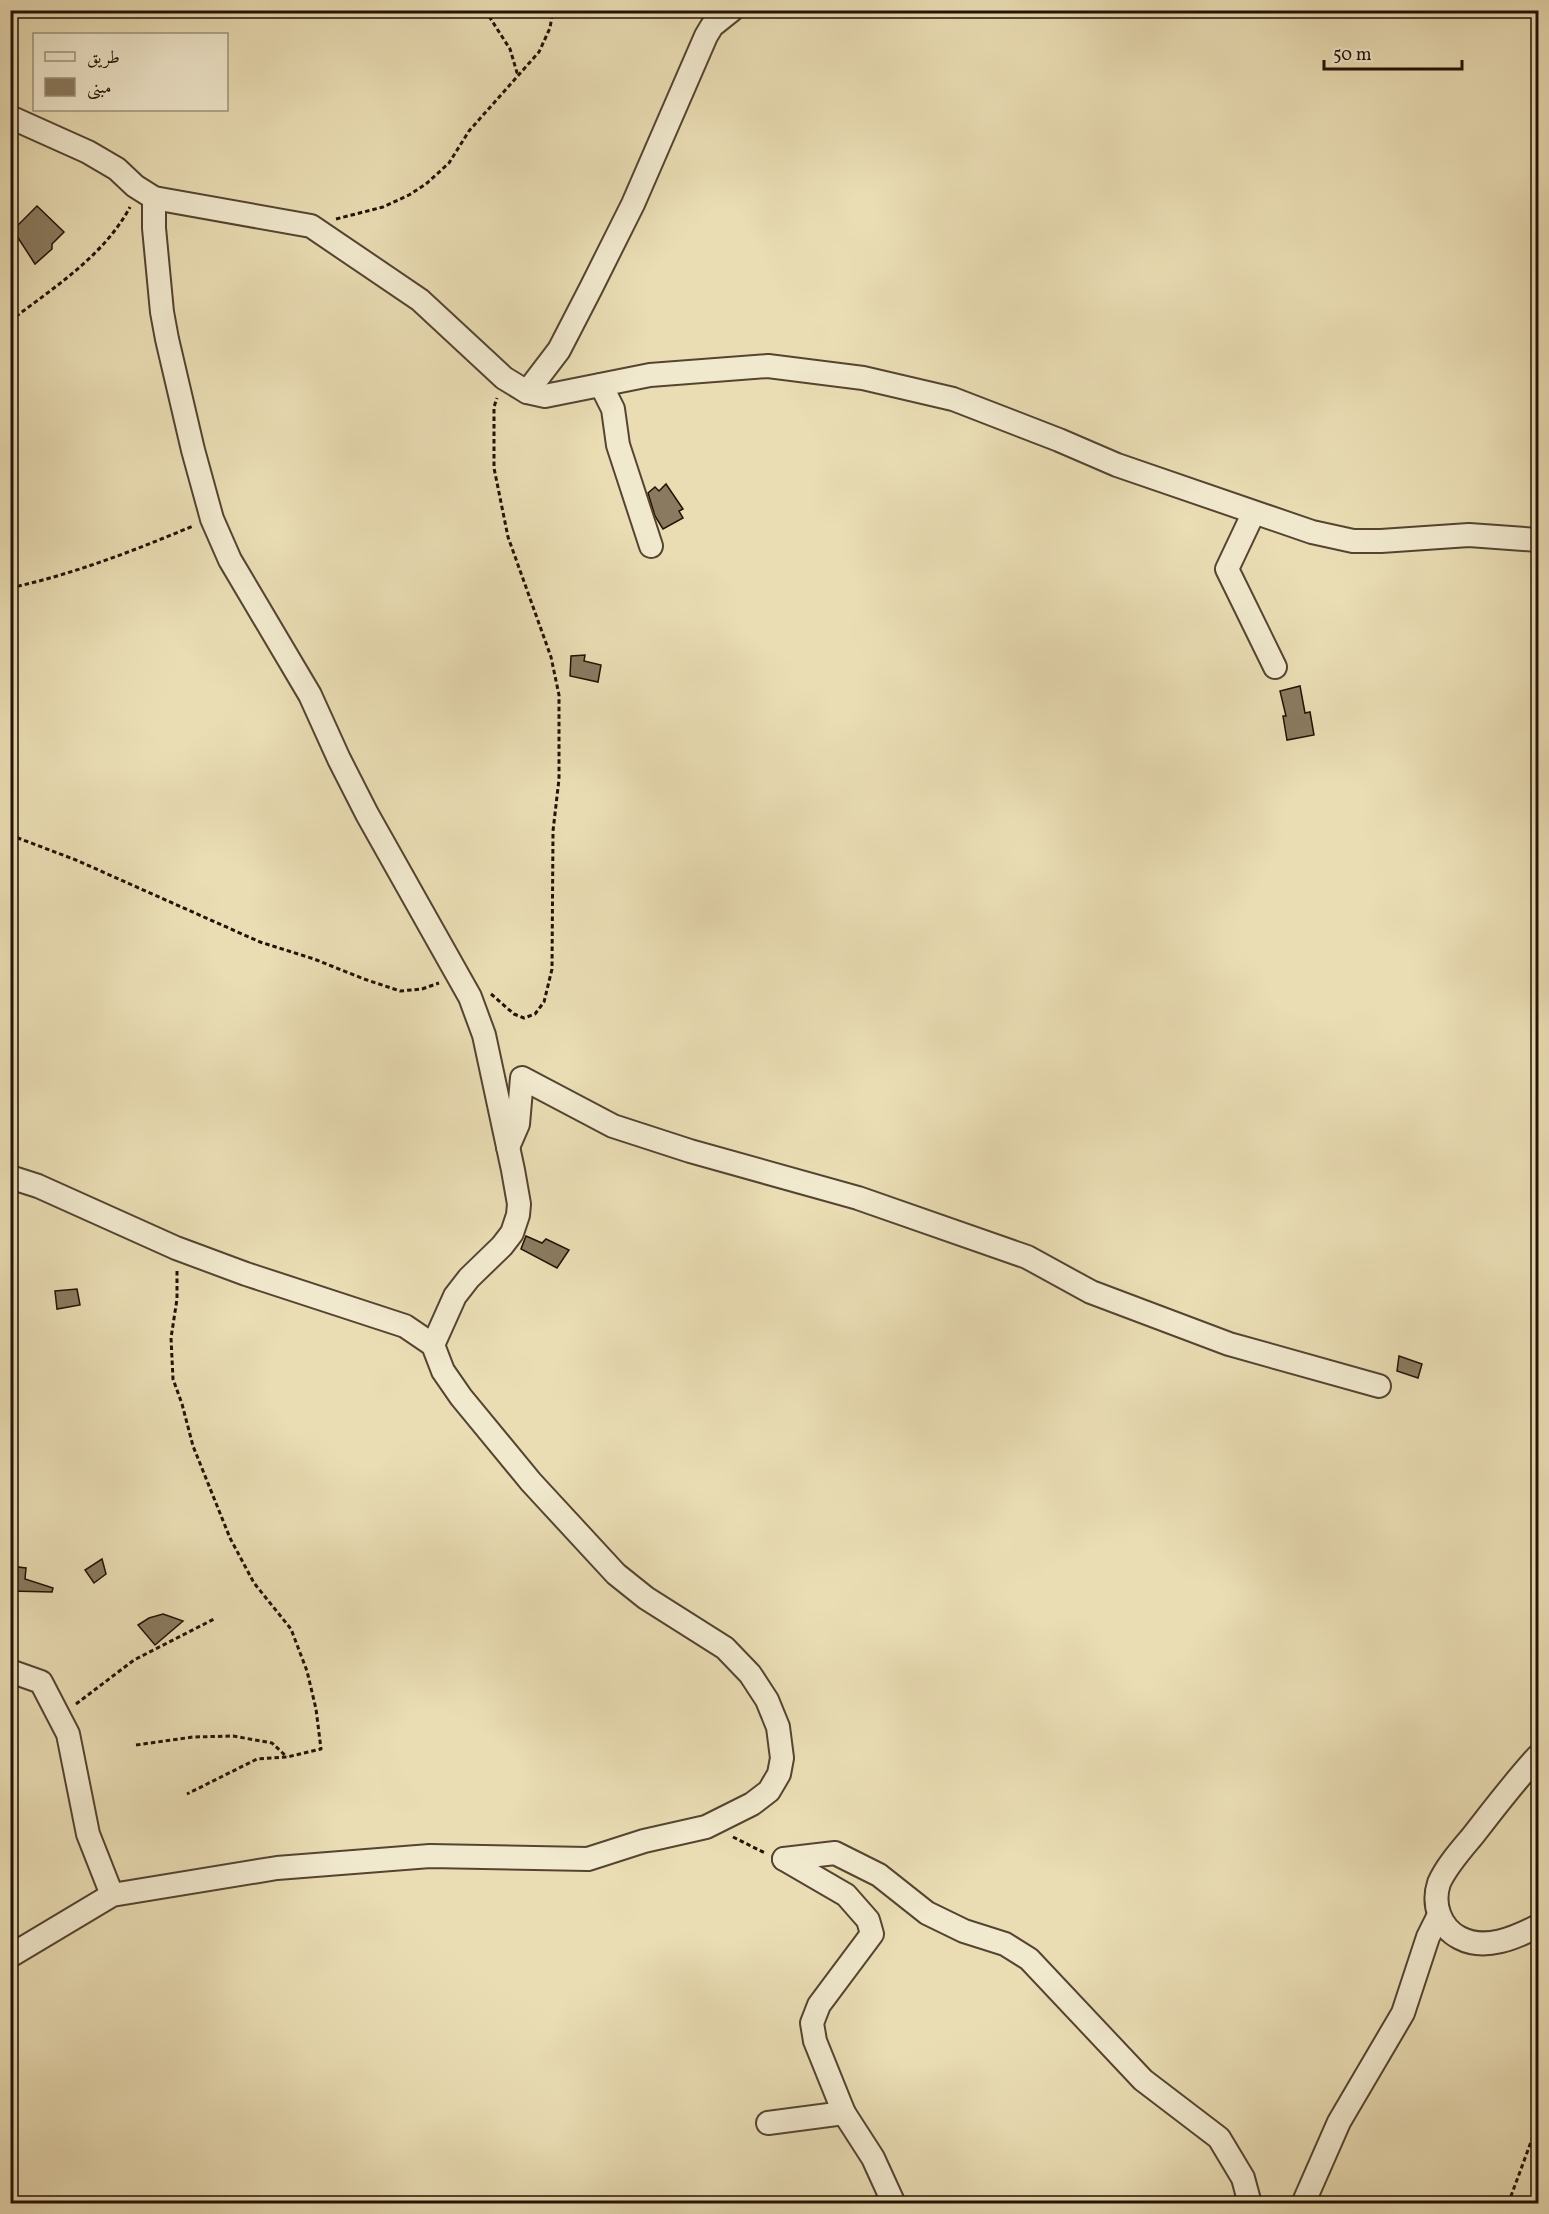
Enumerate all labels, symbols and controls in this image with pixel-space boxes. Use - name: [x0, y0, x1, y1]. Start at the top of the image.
- legend: [33, 33, 228, 111]
- scale bar: [1324, 33, 1462, 71]
- text: 50 m: [1333, 43, 1372, 68]
- text: طريق: [87, 46, 120, 71]
- text: مبنى: [87, 76, 112, 101]

